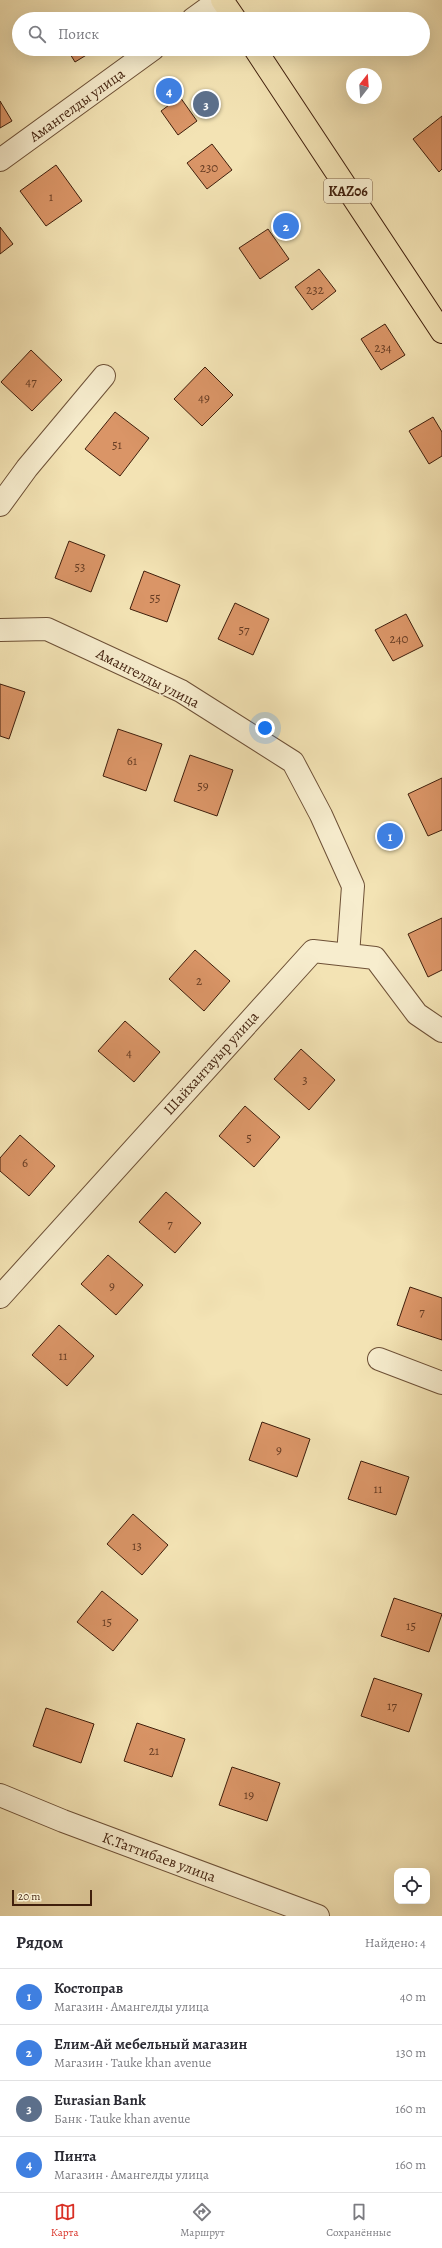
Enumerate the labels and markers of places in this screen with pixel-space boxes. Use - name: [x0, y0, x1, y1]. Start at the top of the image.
- pin: 4: [156, 76, 182, 106]
- pin: 3: [193, 89, 219, 119]
- pin: 2: [273, 211, 299, 241]
- pin: 1: [377, 821, 403, 851]

